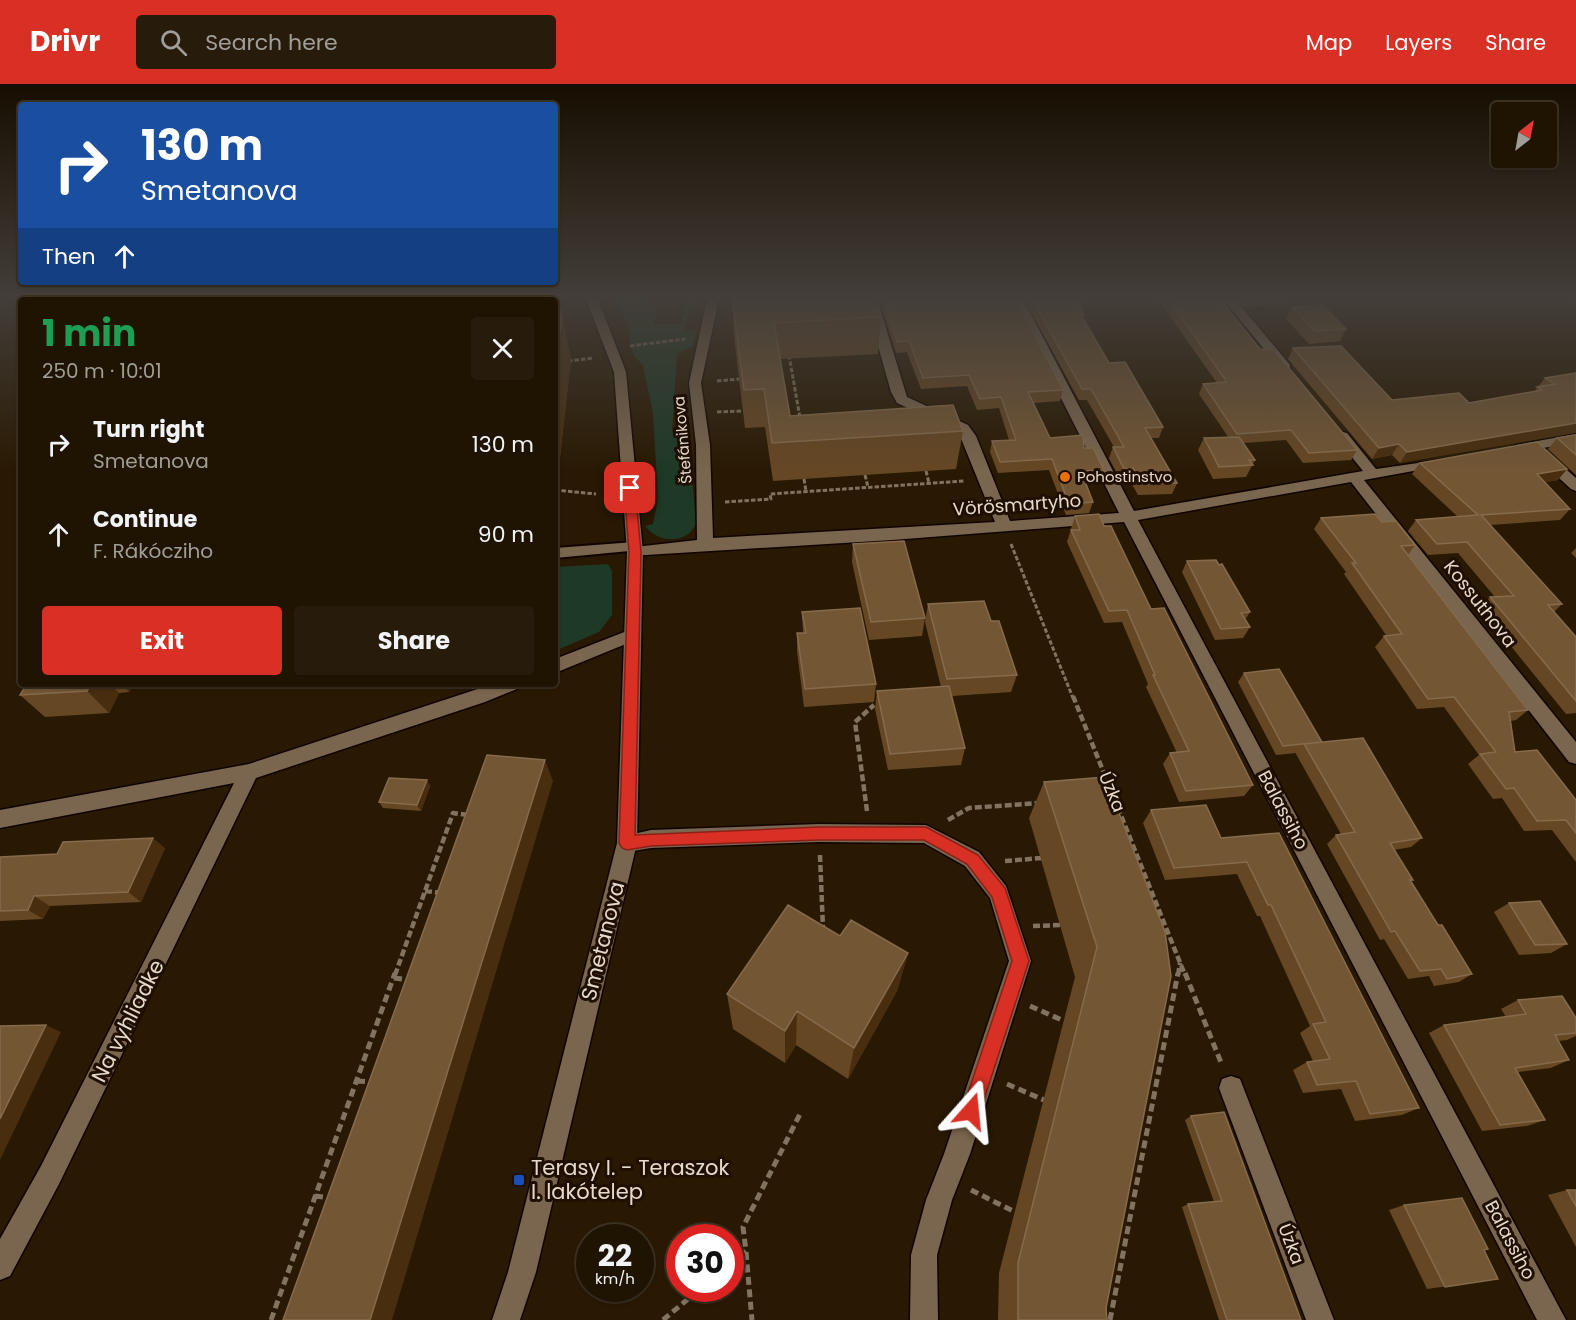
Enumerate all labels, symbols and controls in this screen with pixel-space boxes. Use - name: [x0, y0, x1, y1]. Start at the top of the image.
- search box: [136, 15, 556, 69]
- text: Drivr: [30, 22, 100, 61]
- icon: search: [157, 26, 190, 59]
- text: Search here: [205, 27, 338, 58]
- text: Map: [1306, 28, 1352, 57]
- text: Layers: [1385, 28, 1452, 57]
- text: Share: [1485, 28, 1546, 57]
- north arrow: [1491, 102, 1557, 168]
- map controls: [1491, 102, 1557, 168]
- text: 130 m: [141, 116, 263, 175]
- icon: right: [42, 126, 120, 204]
- text: Smetanova: [141, 172, 297, 209]
- icon: ahead: [108, 240, 141, 273]
- text: Then: [42, 241, 96, 272]
- text: 1 min: [42, 308, 136, 359]
- button: close: [471, 317, 534, 380]
- text: 250 m · 10:01: [42, 357, 162, 385]
- street label: Štefánikova: [668, 395, 697, 485]
- text: Turn right: [93, 414, 204, 445]
- icon: right: [42, 428, 75, 461]
- text: 130 m: [472, 429, 534, 460]
- text: Smetanova: [93, 447, 209, 475]
- pin: [604, 462, 655, 513]
- place label: Pohostinstvo: [1077, 466, 1172, 487]
- marker: Pohostinstvo: [1058, 470, 1072, 484]
- icon: arrive: [613, 471, 646, 504]
- street label: Vörösmartyho: [952, 488, 1082, 521]
- text: Continue: [93, 504, 197, 535]
- icon: ahead: [42, 518, 75, 551]
- text: 90 m: [478, 519, 534, 550]
- text: F. Rákócziho: [93, 537, 213, 565]
- street label: Kossuthova: [1438, 555, 1522, 653]
- button: Exit: [42, 606, 282, 675]
- button: Share: [294, 606, 534, 675]
- street label: Balassiho: [1252, 766, 1315, 854]
- street label: Úzka: [1093, 768, 1132, 816]
- street label: Smetanova: [574, 878, 631, 1003]
- street label: Na vyhliadke: [84, 954, 171, 1087]
- position arrow: [939, 1079, 1003, 1143]
- place label: Terasy I. - Teraszok I. lakótelep: [531, 1153, 730, 1206]
- marker: Terasy I. - Teraszok I. lakótelep: [512, 1173, 526, 1187]
- street label: Balassiho: [1479, 1196, 1542, 1284]
- street label: Úzka: [1272, 1220, 1311, 1268]
- speed limit sign: 30: [666, 1224, 744, 1302]
- text: 22: [598, 1234, 632, 1277]
- text: km/h: [595, 1268, 635, 1289]

